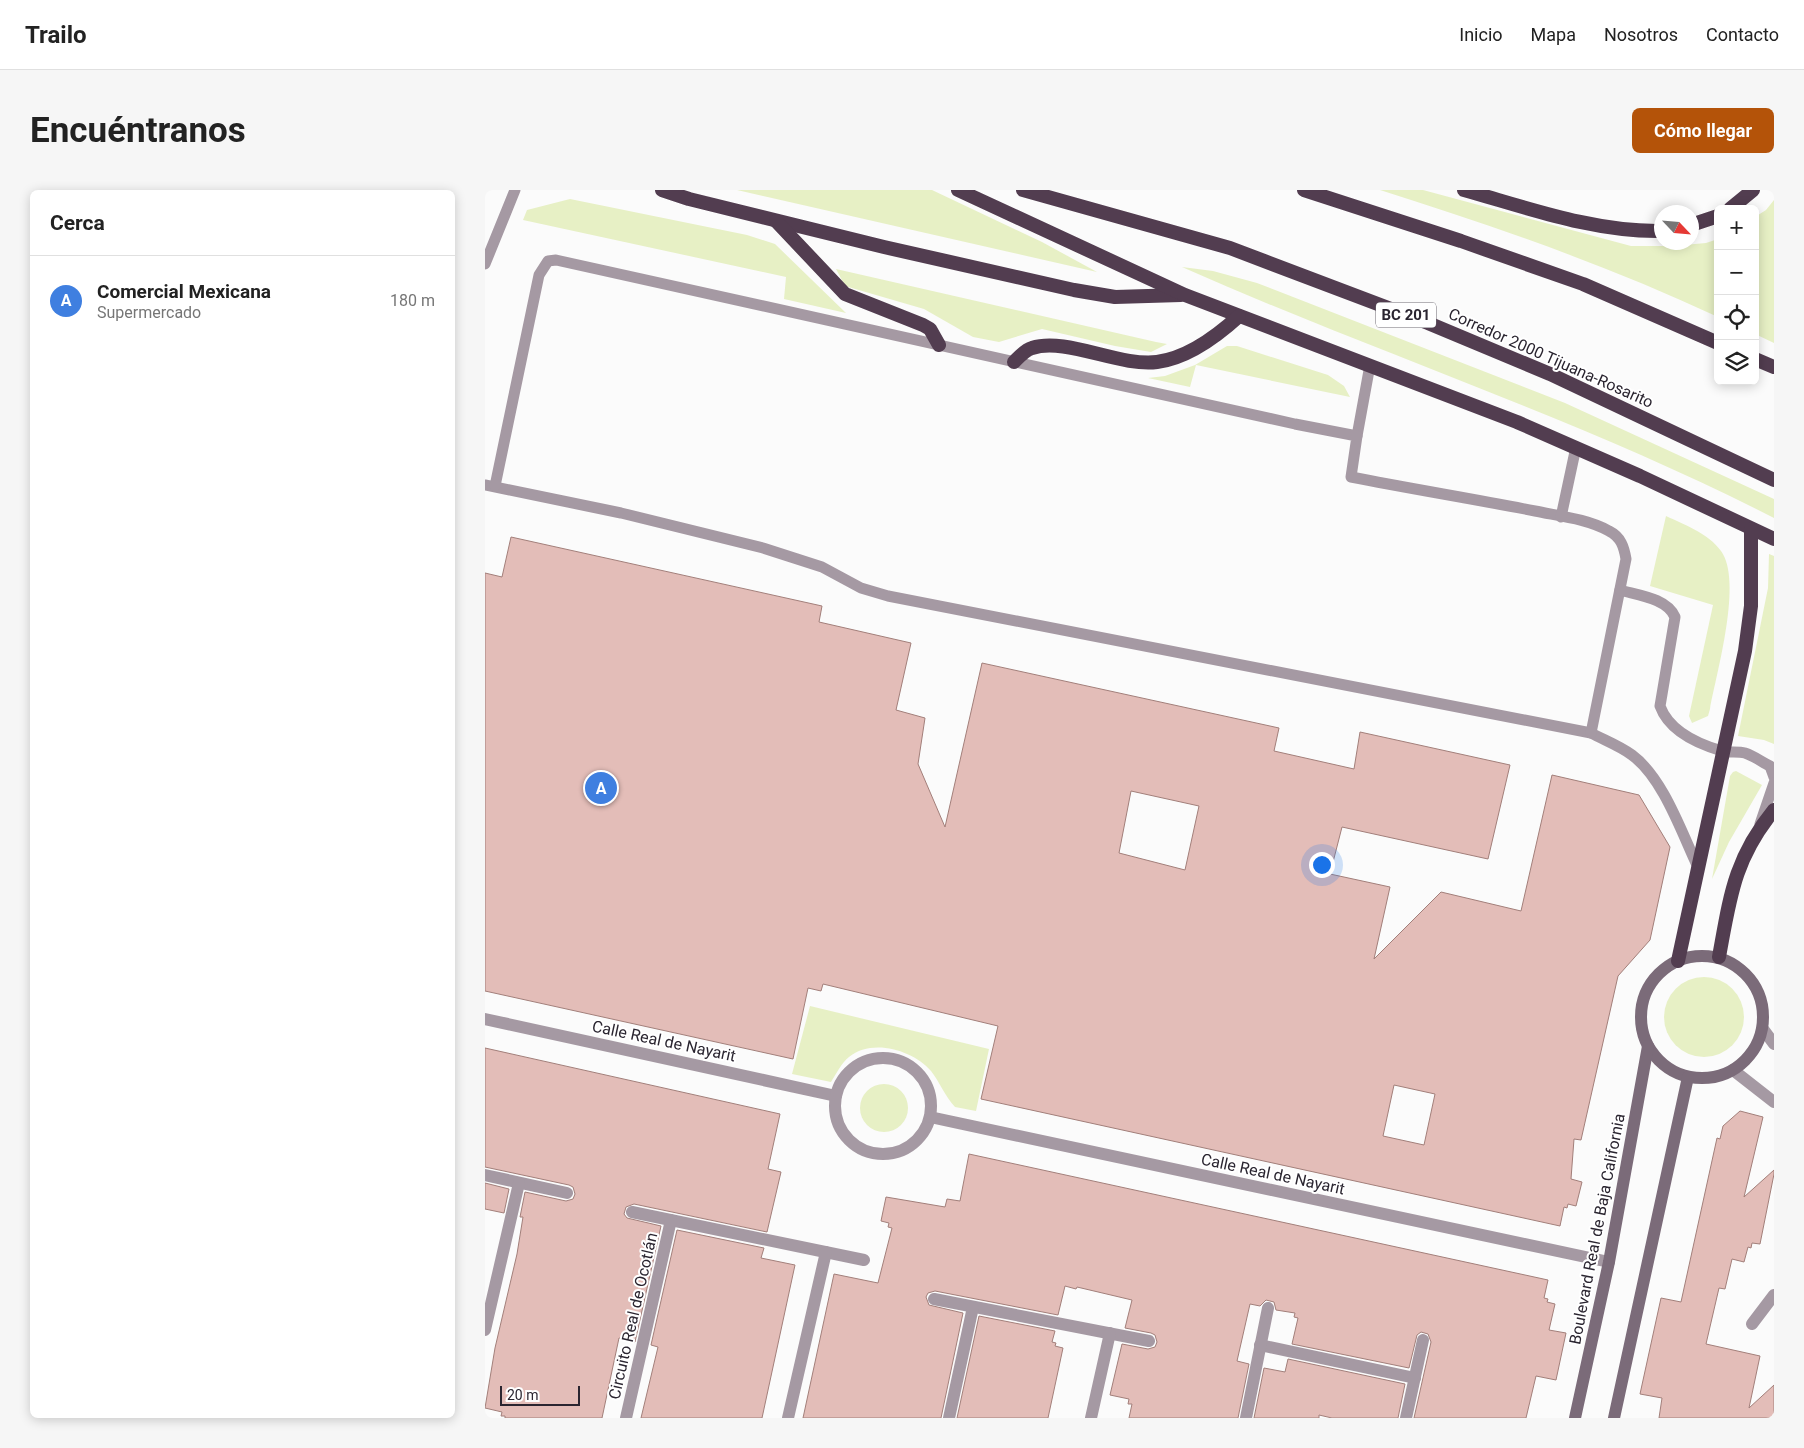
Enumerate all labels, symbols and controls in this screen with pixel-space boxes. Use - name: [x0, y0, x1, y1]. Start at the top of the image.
- text: Trailo: [25, 21, 87, 49]
- text: Inicio: [1459, 24, 1503, 45]
- text: Mapa: [1531, 24, 1576, 45]
- text: Nosotros: [1604, 24, 1678, 45]
- text: Contacto: [1706, 24, 1779, 45]
- button: Cómo llegar: [1632, 108, 1774, 153]
- text: Encuéntranos: [30, 110, 246, 151]
- north arrow: [1654, 205, 1699, 250]
- map controls: [1714, 205, 1759, 385]
- button: +: [1714, 205, 1759, 250]
- text: Cerca: [50, 211, 105, 235]
- button: −: [1714, 250, 1759, 295]
- text: Comercial Mexicana: [97, 280, 271, 303]
- text: A: [61, 291, 71, 310]
- text: 180 m: [390, 291, 435, 310]
- button: locate: [1714, 295, 1759, 340]
- road number: BC 201: [1376, 302, 1436, 328]
- text: Supermercado: [97, 303, 201, 322]
- street label: Corredor 2000 Tijuana-Rosarito: [1446, 304, 1656, 412]
- button: layers: [1714, 340, 1759, 385]
- pin: A: [585, 769, 617, 807]
- your location: [1309, 852, 1335, 878]
- street label: Calle Real de Nayarit: [590, 1016, 738, 1066]
- street label: Boulevard Real de Baja California: [1565, 1112, 1629, 1346]
- street label: Calle Real de Nayarit: [1199, 1149, 1347, 1199]
- street label: Circuito Real de Ocotlán: [605, 1231, 661, 1401]
- scale bar: [500, 1383, 580, 1406]
- text: 20 m: [507, 1387, 539, 1403]

